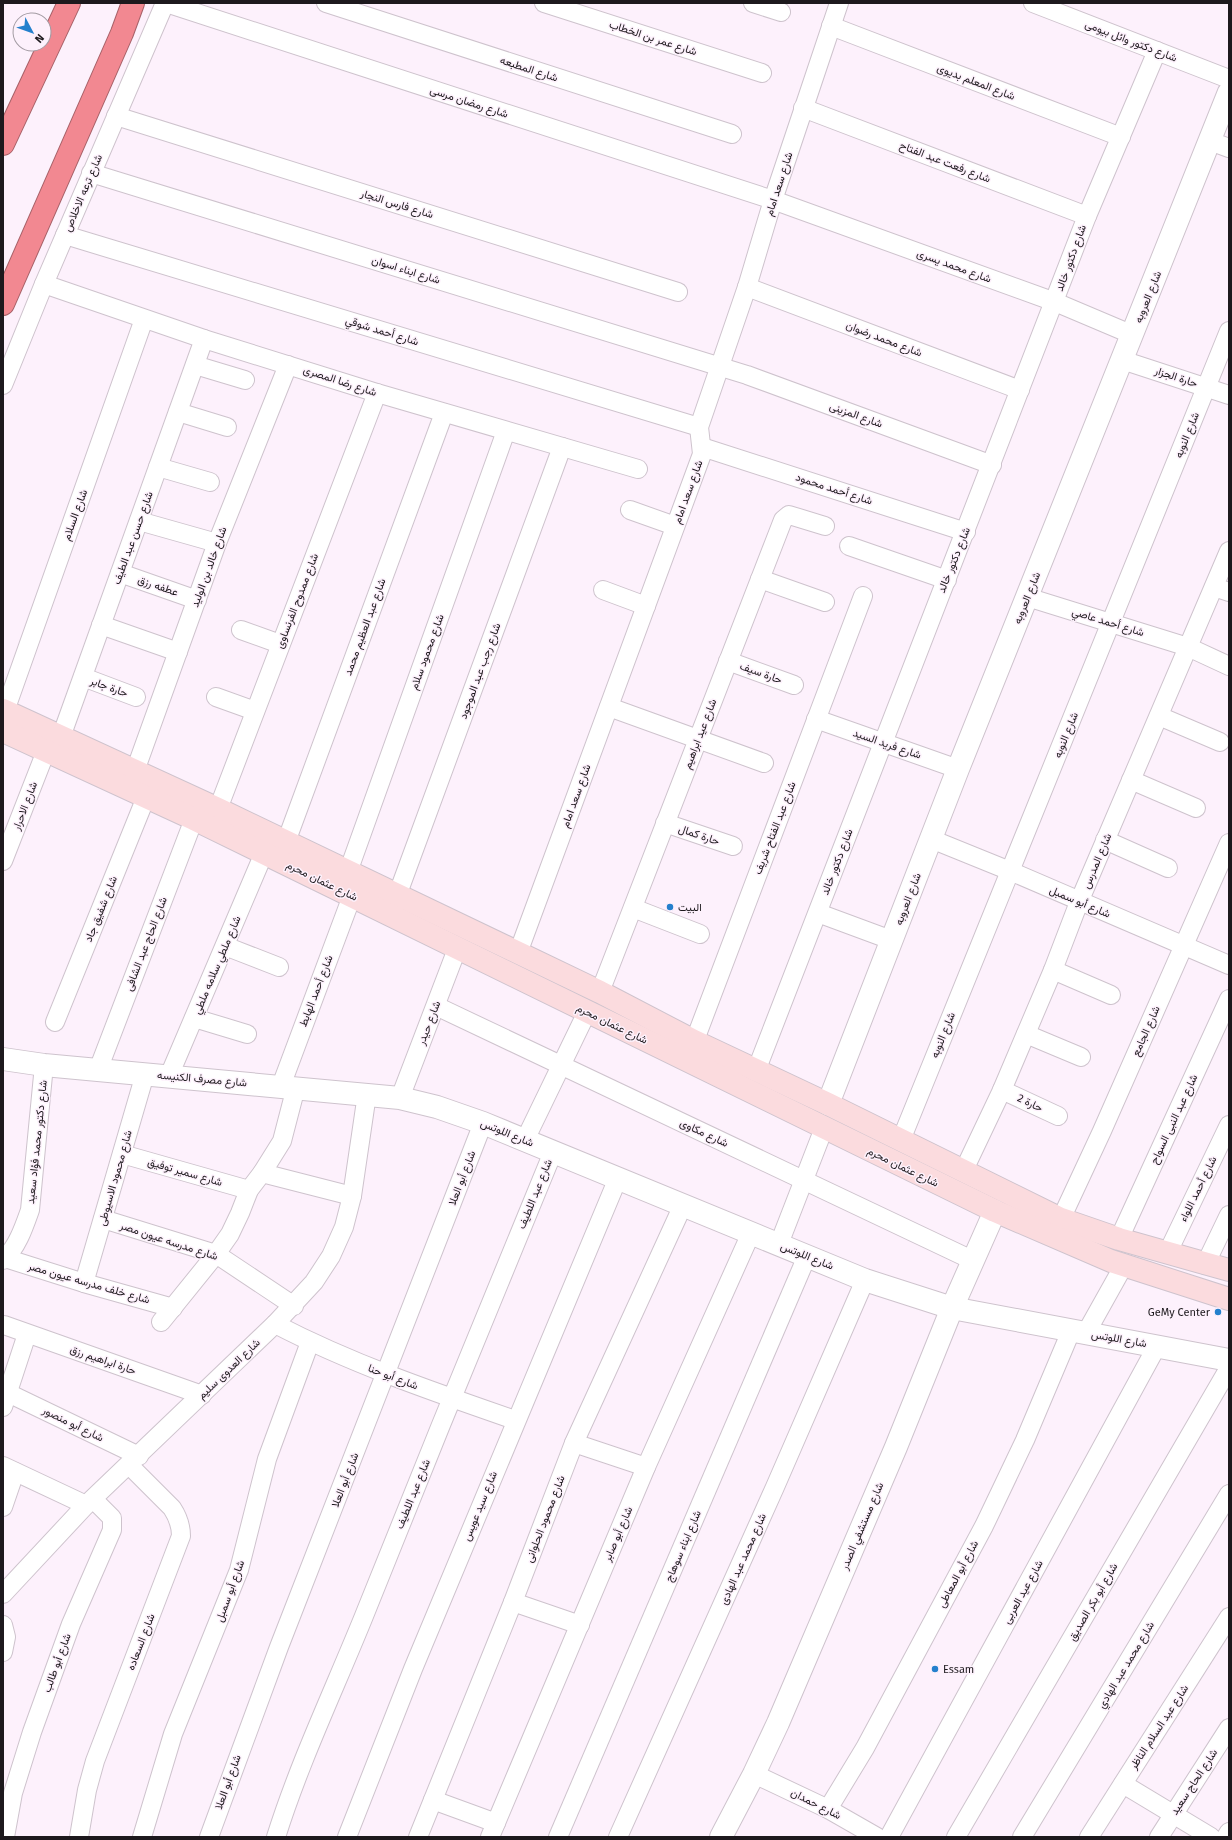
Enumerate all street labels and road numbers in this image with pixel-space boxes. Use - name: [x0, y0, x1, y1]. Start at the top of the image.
- street label: شارع دكتور وائل بيومى: [1083, 17, 1179, 66]
- street label: شارع عمر بن الخطاب: [607, 18, 699, 59]
- street label: شارع المطبعه: [498, 53, 560, 86]
- street label: شارع المعلم بديوى: [935, 61, 1017, 104]
- street label: شارع رمضان مرسى: [428, 83, 510, 122]
- street label: شارع رفعت عبد الفتاح: [897, 139, 993, 186]
- street label: شارع سعد امام: [763, 150, 797, 218]
- street label: شارع ترعه الاخلاص: [61, 152, 106, 234]
- street label: شارع فارس النجار: [358, 186, 435, 222]
- street label: شارع دكتور خالد: [1053, 223, 1090, 293]
- street label: شارع محمد يسرى: [915, 247, 993, 287]
- street label: شارع ابناء اسوان: [370, 253, 442, 288]
- street label: شارع العروبه: [1132, 269, 1165, 325]
- street label: شارع أحمد شوقي: [343, 314, 420, 351]
- street label: شارع محمد رضوان: [844, 319, 924, 361]
- street label: شارع رضا المصرى: [301, 363, 379, 400]
- street label: حارة الجزار: [1152, 364, 1199, 390]
- street label: شارع المزينى: [827, 399, 885, 432]
- street label: شارع النوبه: [1172, 410, 1203, 460]
- street label: شارع سعد امام: [671, 458, 707, 526]
- street label: شارع أحمد محمود: [794, 470, 874, 509]
- street label: شارع السلام: [60, 487, 91, 543]
- street label: شارع حسن عبد الطيف: [110, 489, 157, 587]
- street label: شارع خالد بن الوليد: [188, 525, 231, 609]
- street label: شارع دكتور خالد: [935, 525, 974, 595]
- street label: شارع ممدوح الفرنساوى: [273, 551, 322, 651]
- street label: شارع العروبه: [1011, 570, 1044, 626]
- street label: عطفه رزق: [136, 573, 180, 599]
- street label: شارع عبد العظيم محمد: [341, 576, 390, 678]
- street label: شارع أحمد عاصي: [1069, 605, 1146, 642]
- street label: شارع محمود سلام: [407, 612, 448, 692]
- street label: شارع رجب عبد الموجود: [457, 621, 504, 721]
- street label: حارة سيف: [738, 659, 784, 687]
- street label: حارة جابر: [88, 674, 130, 700]
- street label: شارع عيد ابراهيم: [681, 697, 720, 771]
- street label: شارع النوبه: [1051, 710, 1082, 760]
- street label: شارع فريد السيد: [851, 726, 923, 763]
- street label: شارع سعد امام: [559, 762, 595, 830]
- street label: شارع عبد الفتاح شريف: [751, 779, 800, 877]
- street label: شارع الاحرار: [9, 780, 41, 833]
- street label: حارة كمال: [677, 822, 721, 848]
- street label: شارع دكتور خالد: [818, 827, 857, 897]
- street label: شارع المدرس: [1080, 831, 1116, 891]
- street label: شارع عثمان محرم: [284, 858, 360, 905]
- street label: شارع العروبه: [892, 871, 925, 927]
- street label: شارع شفيق جاد: [82, 874, 121, 944]
- street label: شارع أبو سمبل: [1047, 883, 1113, 922]
- street label: شارع الحاج عبد الشافى: [122, 895, 171, 993]
- street label: شارع ملطي سلامه ملطي: [190, 914, 246, 1017]
- street label: شارع أحمد الهابط: [296, 953, 337, 1029]
- street label: شارع حيدر: [414, 999, 444, 1048]
- street label: شارع عثمان محرم: [574, 1001, 650, 1048]
- street label: شارع الجامع: [1129, 1004, 1164, 1059]
- street label: شارع النوبه: [928, 1010, 959, 1060]
- street label: شارع مصرف الكنيسه: [156, 1069, 248, 1090]
- street label: شارع عبد النبى السواح: [1148, 1072, 1202, 1166]
- street label: شارع دكتور محمد فؤاد سعيد: [24, 1079, 51, 1205]
- street label: حارة 2: [1015, 1091, 1045, 1115]
- street label: شارع اللوتس: [478, 1116, 536, 1151]
- street label: شارع مكاوى: [677, 1116, 731, 1151]
- street label: شارع محمود الاسيوطى: [95, 1128, 136, 1228]
- street label: شارع عثمان محرم: [865, 1144, 941, 1191]
- street label: شارع أبو العلا: [446, 1149, 479, 1207]
- street label: شارع أحمد اللواء: [1177, 1154, 1220, 1224]
- street label: شارع سمير توفيق: [146, 1155, 224, 1190]
- street label: شارع عبد اللطيف: [515, 1157, 556, 1231]
- street label: شارع مدرسه عيون مصر: [117, 1219, 220, 1264]
- street label: شارع اللوتس: [778, 1239, 836, 1274]
- street label: شارع خلف مدرسه عيون مصر: [25, 1259, 152, 1308]
- street label: شارع اللوتس: [1090, 1328, 1148, 1351]
- street label: شارع العدوى سليم: [195, 1336, 264, 1403]
- street label: حارة ابراهيم رزق: [68, 1343, 138, 1378]
- street label: شارع أبو حنا: [366, 1362, 420, 1394]
- street label: شارع أبو منصور: [39, 1403, 106, 1445]
- street label: شارع أبو العلا: [329, 1451, 362, 1509]
- street label: شارع عبد اللطيف: [393, 1457, 434, 1531]
- street label: شارع سيد عويس: [460, 1469, 501, 1543]
- street label: شارع محمود الحلوانى: [522, 1473, 569, 1565]
- street label: شارع مستشفي الصدر: [837, 1480, 889, 1574]
- street label: شارع أبو صابر: [600, 1504, 636, 1565]
- street label: شارع ابناء سوهاج: [662, 1508, 705, 1584]
- street label: شارع محمد عبد الهادى: [717, 1511, 770, 1607]
- street label: شارع أبو المعاطى: [935, 1538, 982, 1610]
- street label: شارع أبو سمبل: [213, 1558, 248, 1624]
- street label: شارع عيد العربى: [1000, 1558, 1047, 1627]
- street label: شارع أبو بكر الصديق: [1065, 1561, 1122, 1644]
- street label: شارع السعاده: [124, 1612, 159, 1673]
- street label: شارع محمد عبد الهادي: [1095, 1619, 1160, 1712]
- street label: شارع أبو طالب: [40, 1631, 75, 1695]
- street label: شارع عبد السلام الناظر: [1126, 1682, 1192, 1773]
- street label: شارع الحاج سعيد: [1168, 1746, 1221, 1818]
- street label: شارع أبو العلا: [212, 1753, 245, 1811]
- street label: شارع حمدان: [788, 1786, 844, 1823]

